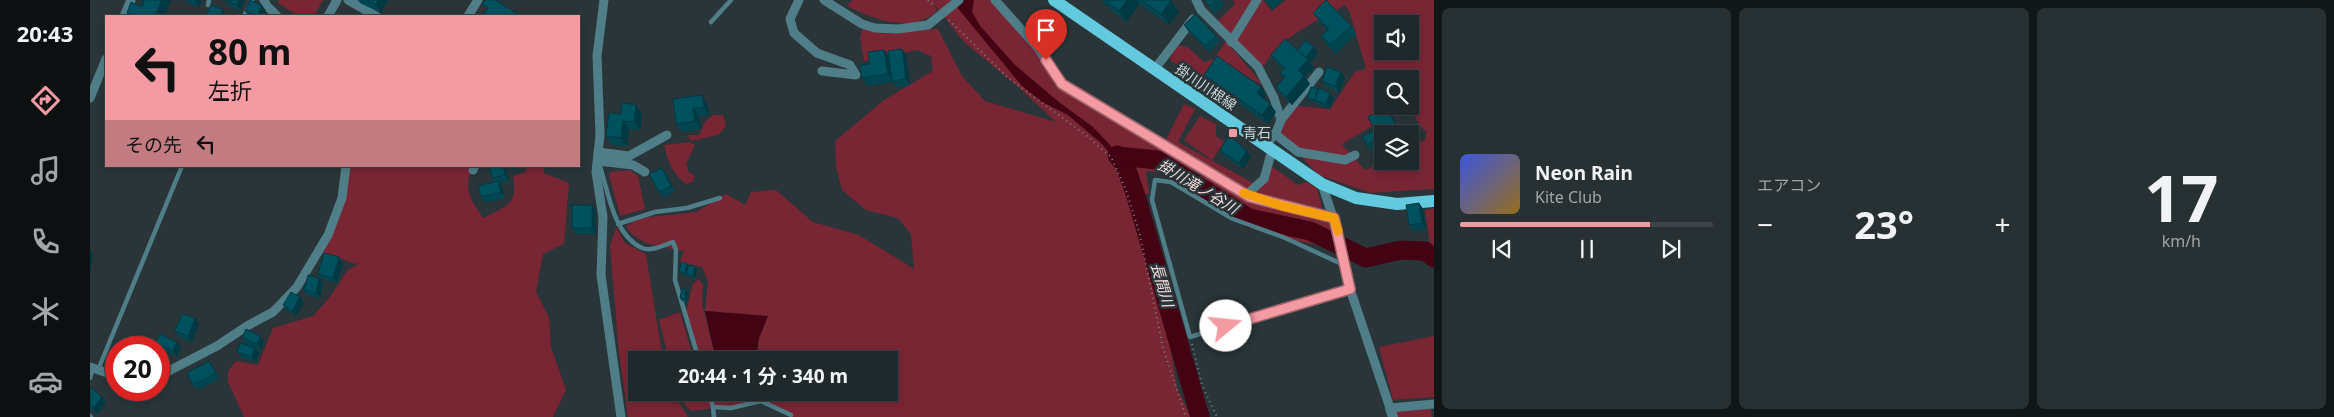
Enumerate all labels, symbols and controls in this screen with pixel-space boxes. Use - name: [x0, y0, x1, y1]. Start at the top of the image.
- pin: [1025, 9, 1067, 60]
- map controls: [1374, 15, 1419, 170]
- button: sound: [1374, 15, 1419, 60]
- icon: arrive: [1032, 16, 1060, 44]
- text: 20:43: [17, 18, 73, 48]
- text: 80 m: [208, 28, 291, 75]
- icon: left: [125, 35, 190, 100]
- street label: 掛川川根線: [1172, 59, 1241, 114]
- button: search: [1374, 70, 1419, 115]
- text: 左折: [208, 75, 252, 105]
- icon: directions: [28, 83, 63, 118]
- place label: 青石: [1243, 123, 1271, 142]
- button: layers: [1374, 125, 1419, 170]
- marker: 青石: [1227, 127, 1239, 139]
- icon: left: [192, 130, 220, 158]
- text: その先: [125, 132, 182, 158]
- icon: music: [28, 153, 63, 188]
- text: 17: [2144, 153, 2219, 241]
- water label: 掛川滝ノ谷川: [1155, 154, 1244, 219]
- text: Neon Rain: [1535, 160, 1633, 186]
- text: エアコン: [1757, 174, 1821, 196]
- text: Kite Club: [1535, 186, 1602, 208]
- text: 23°: [1854, 198, 1914, 250]
- text: −: [1757, 205, 1773, 243]
- text: +: [1995, 205, 2011, 243]
- icon: phone: [28, 224, 63, 259]
- text: km/h: [2162, 230, 2201, 252]
- icon: previous: [1488, 235, 1516, 263]
- icon: pause: [1573, 235, 1601, 263]
- icon: next: [1657, 235, 1685, 263]
- water label: 長間川: [1147, 260, 1179, 311]
- icon: climate: [28, 294, 63, 329]
- position arrow: [1199, 299, 1251, 351]
- speed limit sign: 20: [105, 336, 170, 401]
- text: 20:44 · 1 分 · 340 m: [678, 363, 848, 389]
- icon: car: [28, 364, 63, 399]

